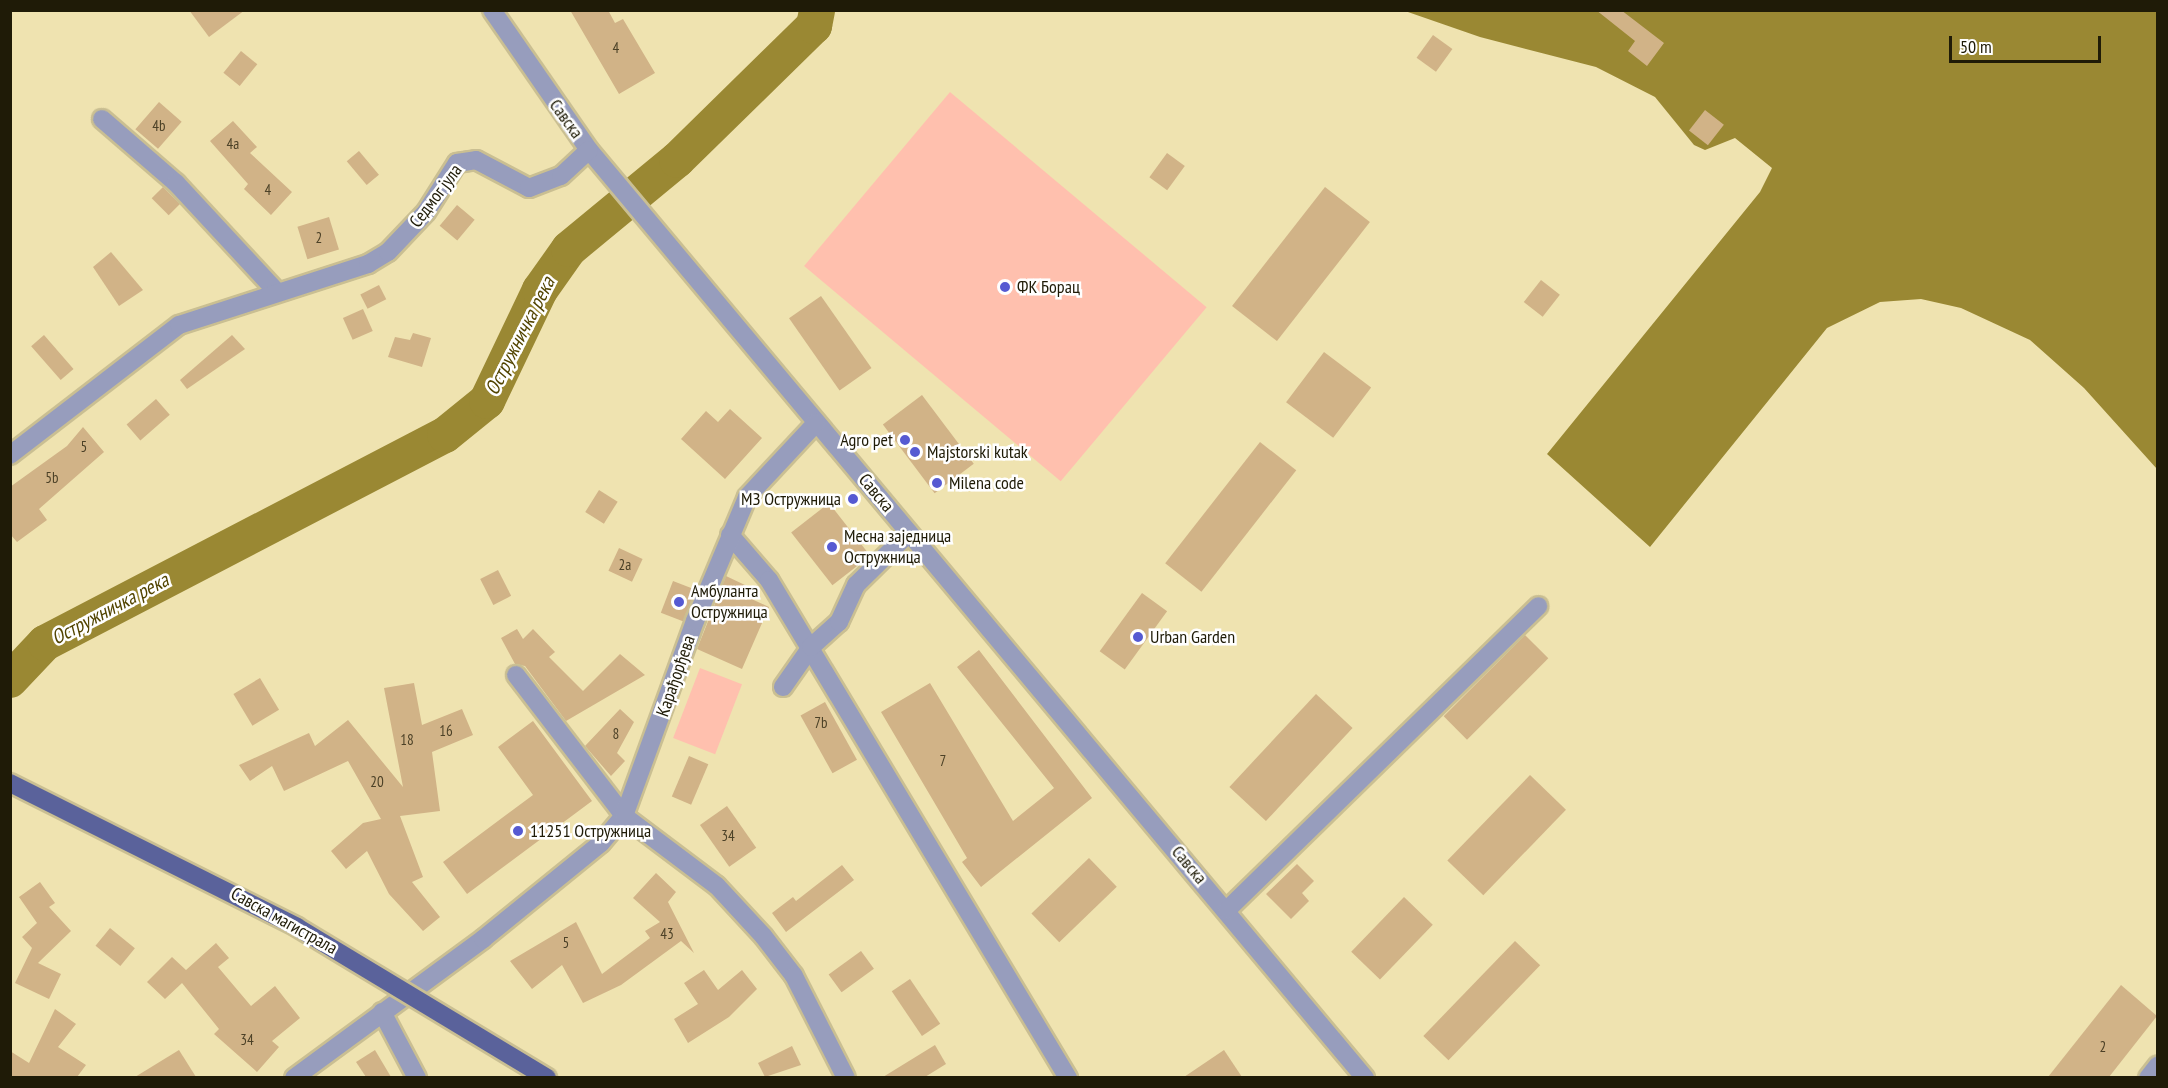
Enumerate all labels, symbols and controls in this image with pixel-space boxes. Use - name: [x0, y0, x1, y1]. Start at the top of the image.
- scale bar: [1952, 24, 2104, 62]
- text: 50 m: [1960, 35, 1992, 58]
- house number: 4: [613, 39, 619, 57]
- street label: Савска: [545, 95, 587, 143]
- house number: 4b: [152, 117, 166, 135]
- house number: 4a: [227, 135, 239, 153]
- street label: Седмог јула: [405, 160, 467, 232]
- house number: 4: [265, 181, 271, 199]
- house number: 2: [316, 229, 322, 247]
- water label: Остружничка река: [480, 273, 560, 399]
- place label: ФК Борац: [1017, 276, 1080, 298]
- marker: ФК Борац: [998, 280, 1012, 294]
- place label: Agro pet: [840, 429, 893, 451]
- marker: Agro pet: [898, 433, 912, 447]
- house number: 5: [81, 438, 87, 456]
- place label: Majstorski kutak: [927, 441, 1028, 463]
- marker: Majstorski kutak: [908, 445, 922, 459]
- house number: 5b: [45, 469, 59, 487]
- street label: Савска: [854, 469, 898, 517]
- place label: Milena code: [949, 472, 1024, 494]
- marker: Milena code: [930, 476, 944, 490]
- place label: МЗ Остружница: [741, 488, 841, 510]
- marker: МЗ Остружница: [846, 492, 860, 506]
- place label: Месна заједница Остружница: [844, 526, 951, 568]
- marker: Месна заједница Остружница: [825, 540, 839, 554]
- house number: 2a: [619, 556, 631, 574]
- water label: Остружничка река: [47, 568, 173, 650]
- place label: Амбуланта Остружница: [691, 581, 768, 624]
- marker: Амбуланта Остружница: [672, 595, 686, 609]
- place label: Urban Garden: [1150, 626, 1235, 648]
- marker: Urban Garden: [1131, 630, 1145, 644]
- street label: Карађорђева: [652, 633, 700, 719]
- house number: 7b: [814, 714, 828, 732]
- house number: 16: [439, 722, 453, 740]
- house number: 8: [613, 725, 619, 743]
- house number: 18: [400, 731, 414, 749]
- house number: 7: [940, 752, 946, 770]
- house number: 20: [370, 773, 384, 791]
- place label: 11251 Остружница: [530, 820, 651, 842]
- marker: 11251 Остружница: [511, 824, 525, 838]
- house number: 34: [721, 827, 735, 845]
- street label: Савска: [1167, 841, 1211, 889]
- street label: Савска магистрала: [227, 883, 341, 959]
- house number: 43: [660, 925, 674, 943]
- house number: 5: [563, 934, 569, 952]
- house number: 34: [240, 1031, 254, 1049]
- house number: 2: [2100, 1038, 2106, 1056]

